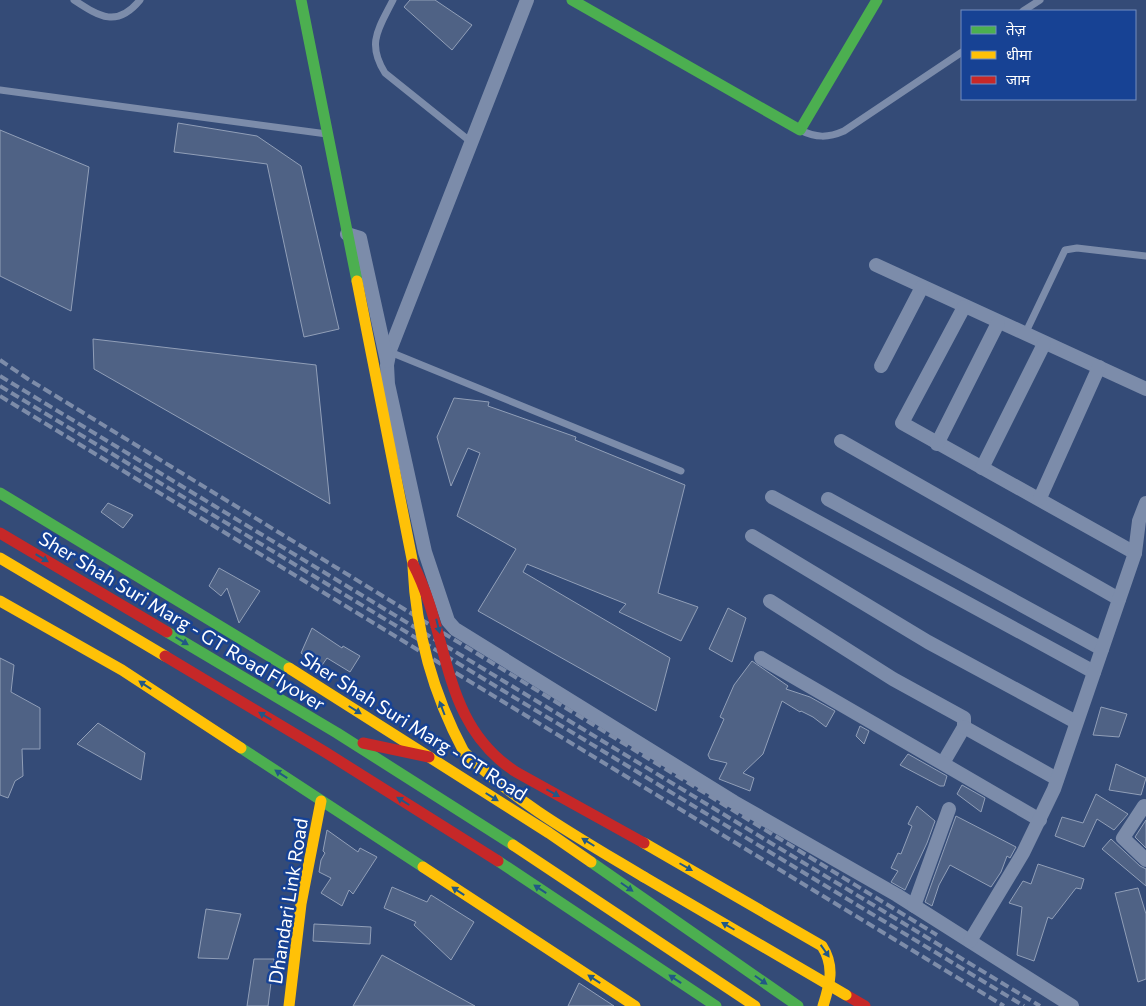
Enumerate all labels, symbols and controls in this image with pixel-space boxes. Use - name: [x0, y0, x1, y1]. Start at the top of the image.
- legend: [961, 10, 1136, 100]
- text: तेज़: [1006, 20, 1027, 38]
- text: धीमा: [1006, 45, 1033, 63]
- text: जाम: [1006, 70, 1031, 88]
- street label: Sher Shah Suri Marg - GT Road Flyover: [35, 526, 330, 716]
- one-way arrow: [35, 553, 48, 562]
- one-way arrow: [434, 618, 442, 633]
- one-way arrow: [175, 636, 188, 645]
- street label: Sher Shah Suri Marg - GT Road: [297, 646, 532, 805]
- one-way arrow: [138, 680, 152, 690]
- one-way arrow: [438, 700, 446, 715]
- one-way arrow: [349, 705, 362, 714]
- one-way arrow: [258, 711, 271, 720]
- one-way arrow: [274, 770, 287, 779]
- one-way arrow: [546, 789, 561, 797]
- one-way arrow: [486, 792, 499, 802]
- one-way arrow: [397, 796, 410, 805]
- street label: Dhandari Link Road: [263, 816, 312, 986]
- one-way arrow: [581, 837, 595, 847]
- one-way arrow: [680, 863, 693, 872]
- one-way arrow: [621, 882, 634, 892]
- one-way arrow: [533, 884, 547, 893]
- one-way arrow: [451, 886, 464, 896]
- one-way arrow: [721, 922, 736, 930]
- one-way arrow: [820, 944, 830, 958]
- one-way arrow: [668, 974, 682, 984]
- one-way arrow: [587, 975, 601, 984]
- one-way arrow: [754, 975, 768, 985]

